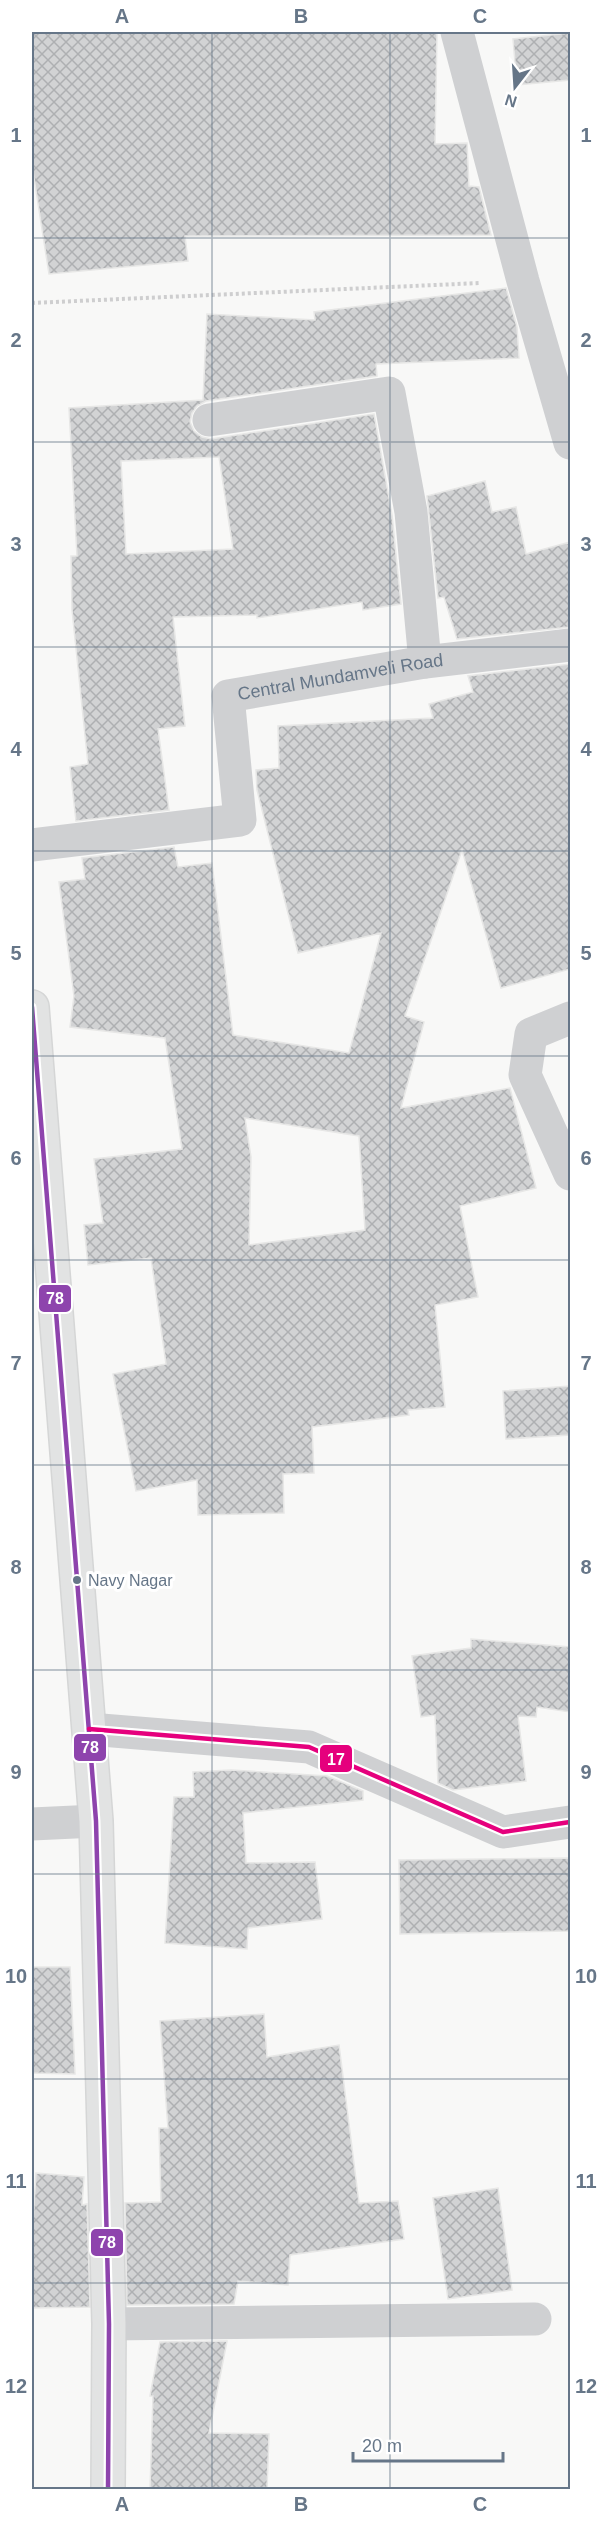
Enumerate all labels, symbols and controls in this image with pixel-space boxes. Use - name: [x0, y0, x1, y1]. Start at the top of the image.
- text: A: [115, 5, 129, 27]
- text: B: [294, 5, 308, 27]
- text: C: [473, 5, 487, 27]
- north arrow: [485, 57, 545, 117]
- text: N: [503, 91, 519, 111]
- text: 1: [10, 124, 22, 146]
- text: 1: [580, 124, 592, 146]
- text: 2: [10, 329, 22, 351]
- text: 2: [580, 329, 592, 351]
- text: 3: [10, 533, 22, 555]
- text: 3: [580, 533, 592, 555]
- street label: Central Mundamveli Road: [236, 650, 444, 704]
- text: 4: [10, 738, 22, 760]
- text: 4: [580, 738, 592, 760]
- text: 5: [10, 942, 22, 964]
- text: 5: [580, 942, 592, 964]
- text: 6: [10, 1147, 22, 1169]
- text: 6: [580, 1147, 592, 1169]
- line badge: 78: [38, 1284, 72, 1313]
- text: 78: [46, 1290, 64, 1307]
- text: 7: [10, 1352, 22, 1374]
- text: 7: [580, 1352, 592, 1374]
- text: 8: [10, 1556, 22, 1578]
- text: 8: [580, 1556, 592, 1578]
- place label: Navy Nagar: [88, 1572, 173, 1589]
- marker: Navy Nagar: [71, 1574, 83, 1586]
- line badge: 78: [73, 1733, 107, 1762]
- text: 78: [81, 1739, 99, 1756]
- line badge: 17: [319, 1744, 353, 1773]
- text: 17: [327, 1751, 345, 1768]
- text: 9: [10, 1761, 22, 1783]
- text: 9: [580, 1761, 592, 1783]
- text: 10: [5, 1965, 27, 1987]
- text: 10: [575, 1965, 597, 1987]
- text: 11: [5, 2170, 27, 2192]
- text: 11: [575, 2170, 597, 2192]
- line badge: 78: [90, 2228, 124, 2257]
- text: 78: [98, 2234, 116, 2251]
- text: 12: [5, 2375, 27, 2397]
- text: 12: [575, 2375, 597, 2397]
- scale bar: [353, 2425, 503, 2463]
- text: 20 m: [362, 2436, 402, 2456]
- text: A: [115, 2493, 129, 2515]
- text: B: [294, 2493, 308, 2515]
- text: C: [473, 2493, 487, 2515]

